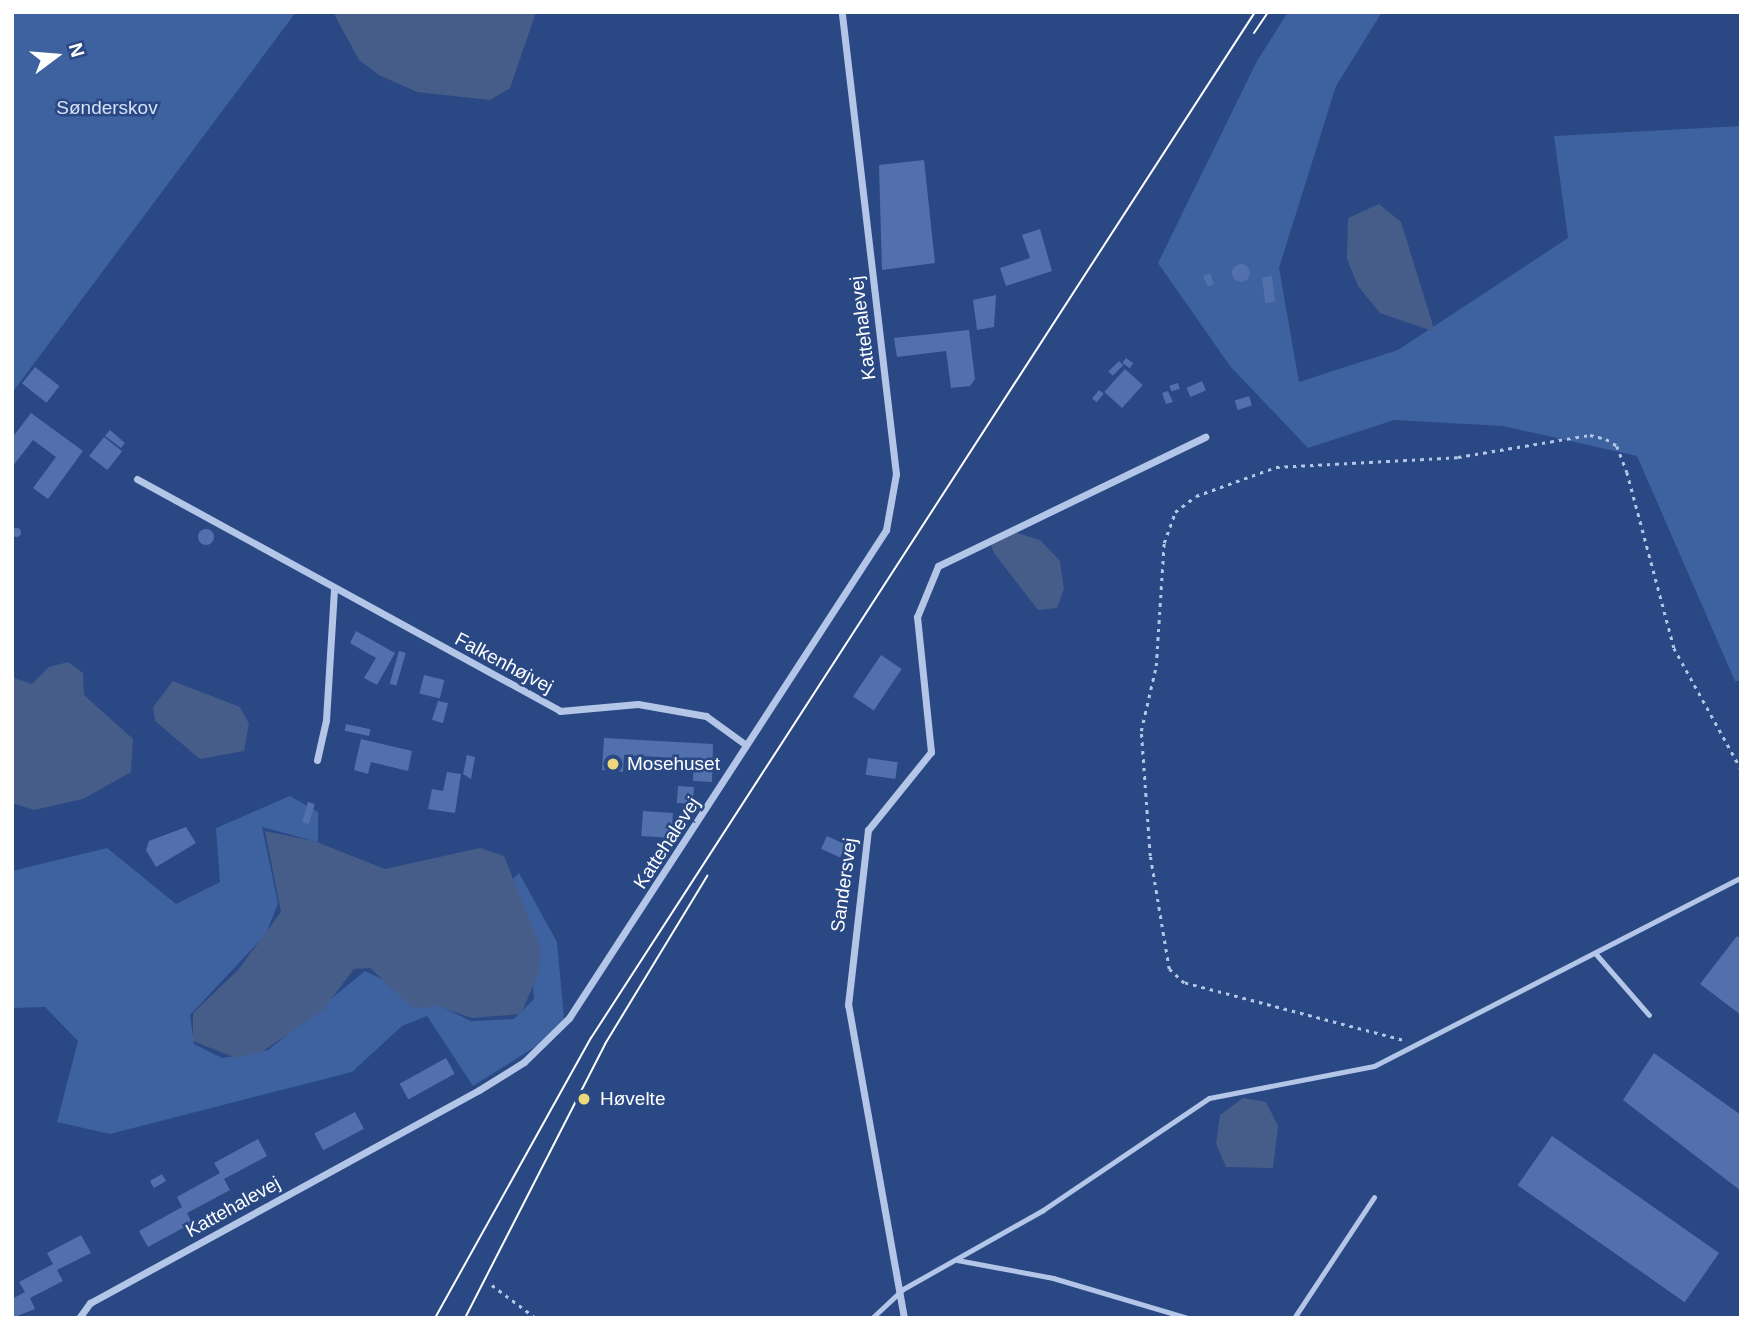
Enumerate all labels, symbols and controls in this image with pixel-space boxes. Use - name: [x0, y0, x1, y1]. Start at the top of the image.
- north arrow: [21, 21, 91, 91]
- text: N: [65, 41, 89, 60]
- park label: Sønderskov: [56, 97, 158, 119]
- street label: Kattehalevej: [845, 275, 881, 381]
- street label: Falkenhøjvej: [451, 628, 557, 698]
- place label: Mosehuset: [627, 753, 720, 775]
- marker: Mosehuset: [605, 756, 621, 772]
- street label: Kattehalevej: [629, 793, 705, 893]
- street label: Sandersvej: [826, 836, 862, 934]
- place label: Høvelte: [600, 1088, 665, 1110]
- marker: Høvelte: [574, 1089, 594, 1109]
- street label: Kattehalevej: [182, 1172, 284, 1242]

